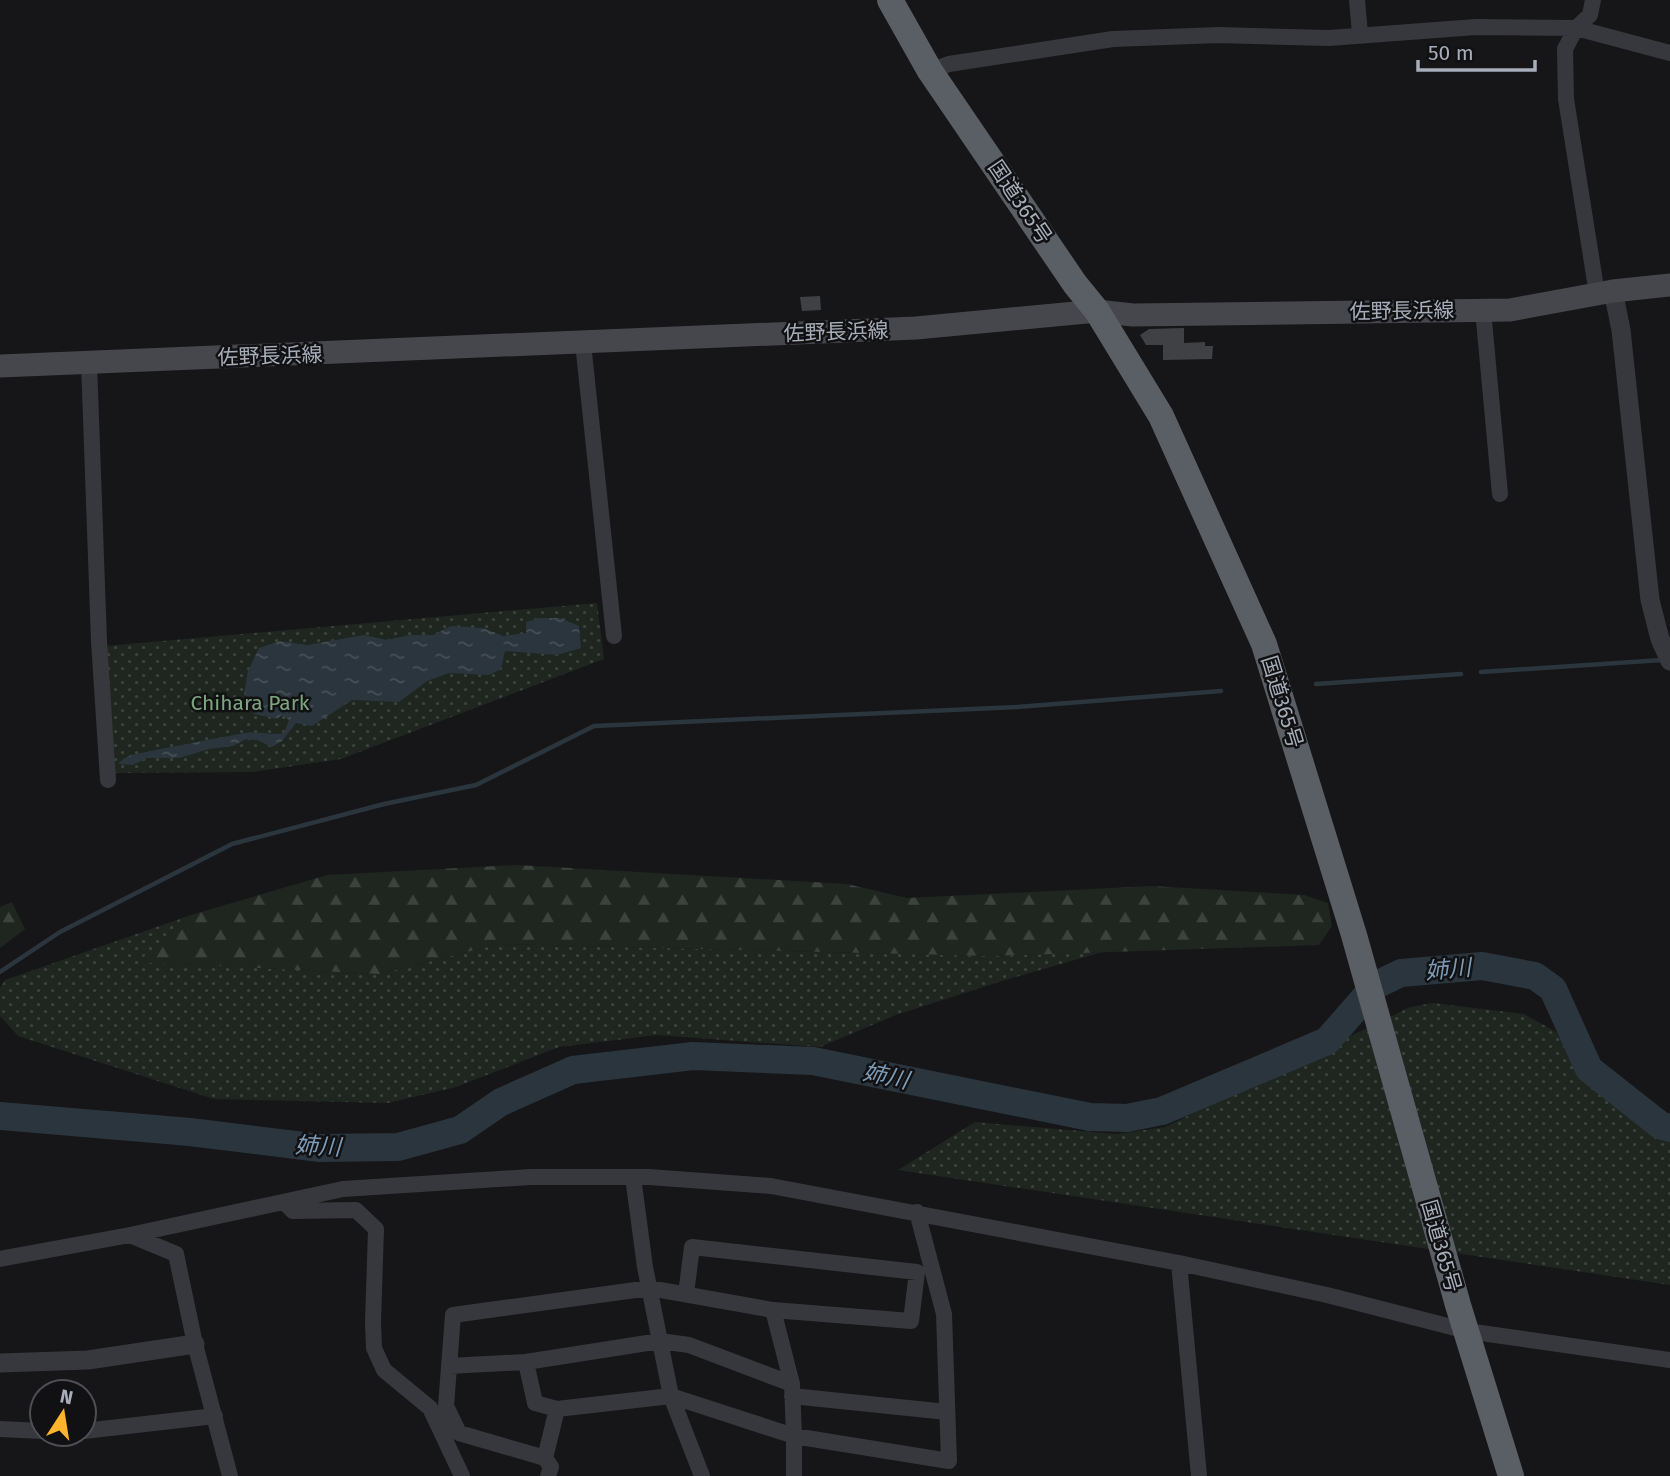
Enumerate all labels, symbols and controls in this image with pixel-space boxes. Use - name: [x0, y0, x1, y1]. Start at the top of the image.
- scale bar: [1418, 28, 1535, 72]
- text: 50 m: [1428, 40, 1474, 66]
- street label: 国道365号: [983, 155, 1057, 249]
- street label: 佐野長浜線: [1349, 297, 1455, 325]
- street label: 佐野長浜線: [783, 317, 889, 347]
- street label: 佐野長浜線: [217, 341, 323, 371]
- street label: 国道365号: [1256, 653, 1308, 751]
- park label: Chihara Park: [190, 690, 310, 716]
- water label: 姉川: [1424, 953, 1475, 985]
- water label: 姉川: [861, 1058, 914, 1095]
- water label: 姉川: [294, 1131, 345, 1161]
- street label: 国道365号: [1415, 1197, 1467, 1295]
- north arrow: [28, 1378, 98, 1448]
- text: N: [58, 1384, 75, 1409]

